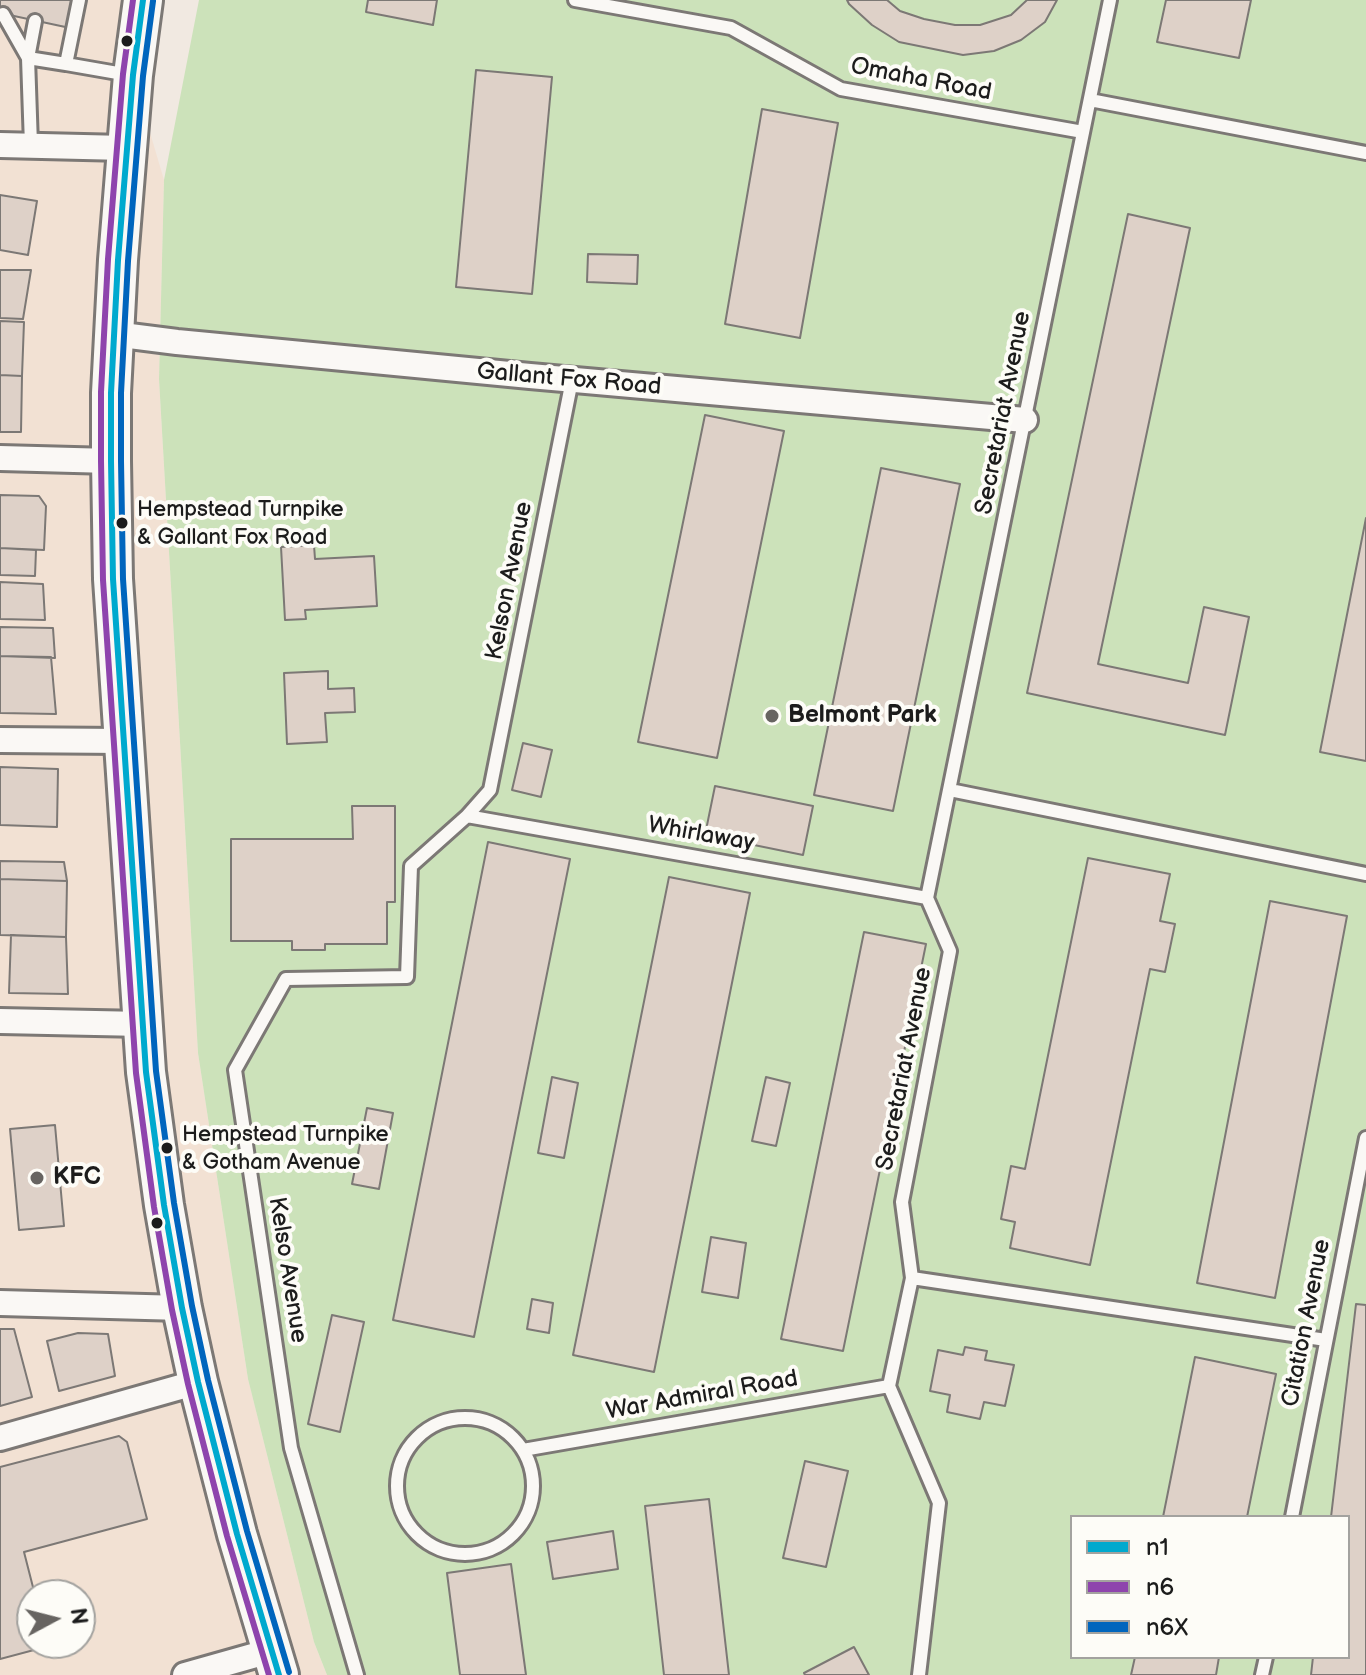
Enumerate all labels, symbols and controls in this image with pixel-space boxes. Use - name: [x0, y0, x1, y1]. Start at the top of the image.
- unlabelled marker: [119, 33, 135, 49]
- street label: Omaha Road: [848, 52, 994, 108]
- street label: Secretariat Avenue: [970, 309, 1038, 517]
- street label: Gallant Fox Road: [475, 358, 663, 402]
- place label: Hempstead Turnpike & Gallant Fox Road: [137, 497, 344, 548]
- street label: Kelson Avenue: [481, 499, 539, 663]
- marker: Hempstead Turnpike & Gallant Fox Road: [114, 515, 130, 531]
- place label: Belmont Park: [788, 702, 937, 730]
- marker: Belmont Park: [763, 707, 781, 725]
- street label: Whirlaway: [645, 811, 757, 859]
- street label: Secretariat Avenue: [871, 965, 939, 1173]
- place label: Hempstead Turnpike & Gotham Avenue: [182, 1122, 389, 1174]
- marker: Hempstead Turnpike & Gotham Avenue: [159, 1140, 175, 1156]
- place label: KFC: [53, 1164, 101, 1192]
- marker: KFC: [28, 1169, 46, 1187]
- street label: Kelso Avenue: [261, 1195, 313, 1345]
- unlabelled marker: [149, 1215, 165, 1231]
- street label: Citation Avenue: [1277, 1237, 1337, 1409]
- street label: War Admiral Road: [604, 1365, 800, 1427]
- legend: [1070, 1515, 1350, 1659]
- text: n1: [1146, 1533, 1169, 1562]
- text: n6: [1146, 1573, 1174, 1602]
- north arrow: [16, 1579, 96, 1659]
- text: N: [64, 1606, 93, 1626]
- text: n6X: [1146, 1613, 1188, 1642]

